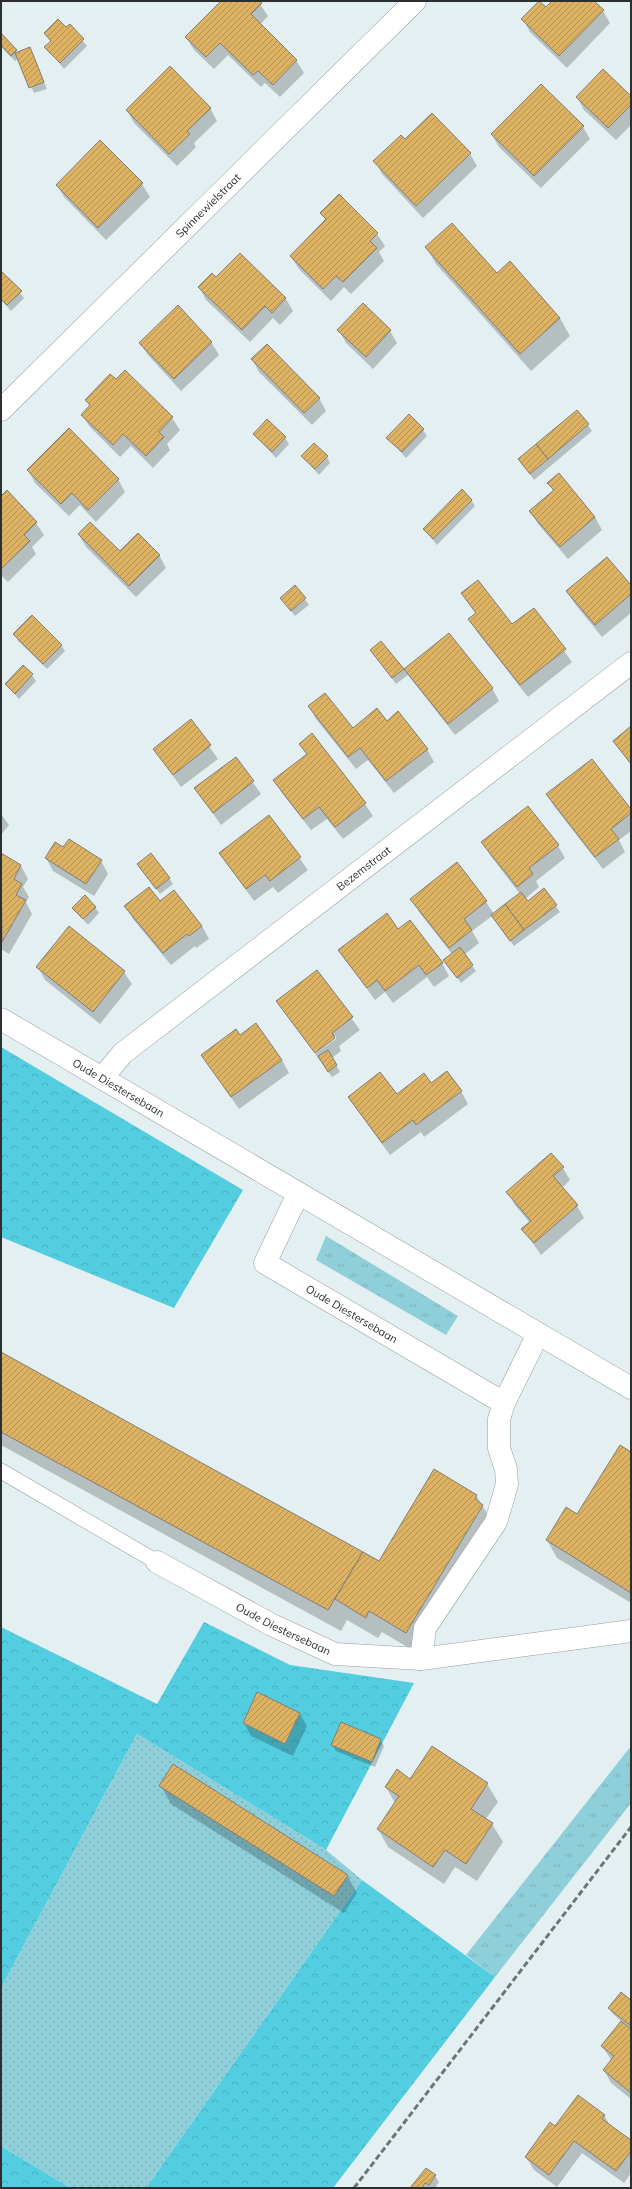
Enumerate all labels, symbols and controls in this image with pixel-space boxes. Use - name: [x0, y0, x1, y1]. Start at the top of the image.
- street label: Spinnewielstraat: [172, 170, 244, 241]
- street label: Bezemstraat: [334, 843, 394, 894]
- street label: Oude Diestersebaan: [70, 1055, 167, 1120]
- street label: Oude Diestersebaan: [303, 1281, 400, 1346]
- street label: Oude Diestersebaan: [233, 1600, 333, 1658]

